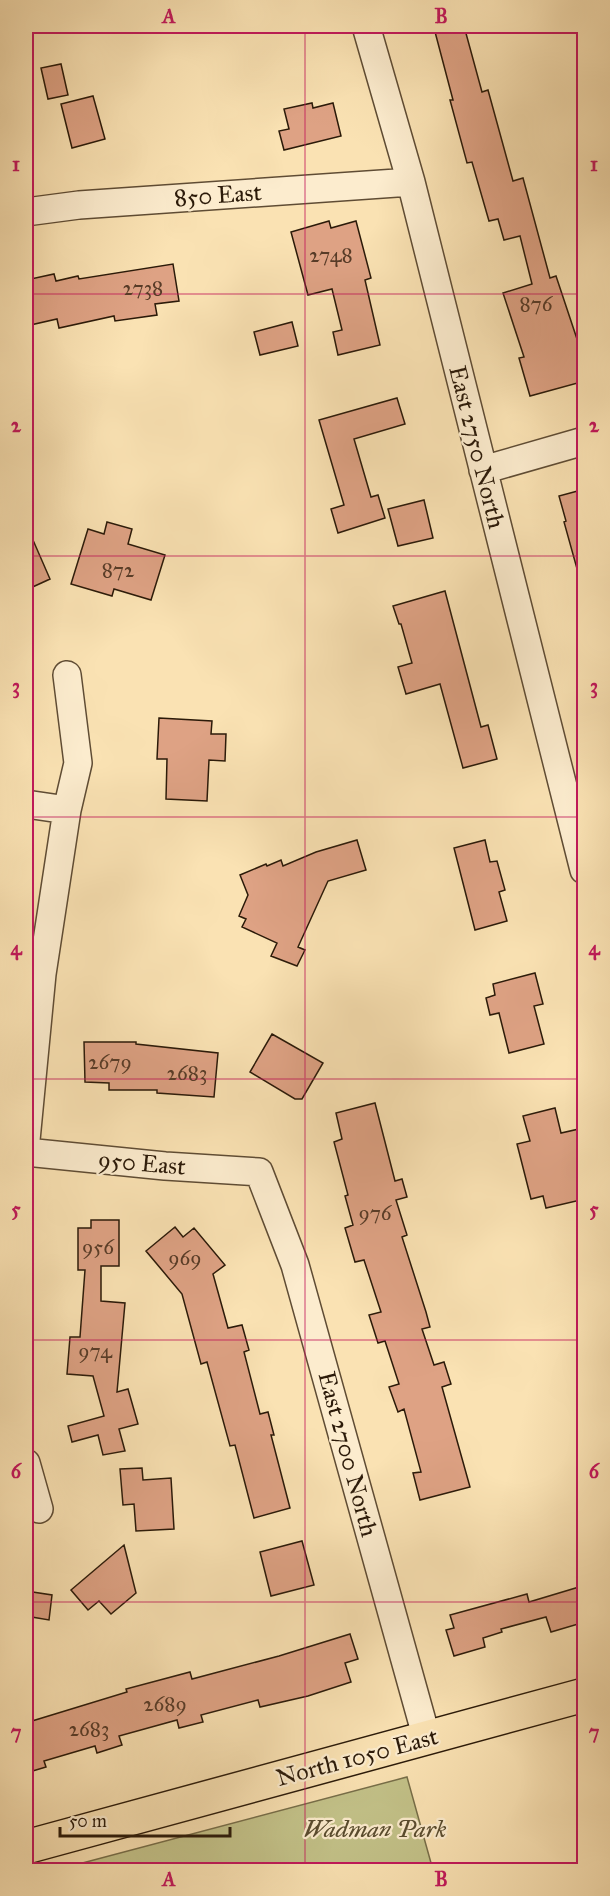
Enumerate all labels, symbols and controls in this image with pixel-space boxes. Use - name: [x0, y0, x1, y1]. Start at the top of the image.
- text: A: [160, 4, 176, 28]
- text: B: [434, 4, 448, 28]
- text: 1: [12, 152, 20, 176]
- text: 1: [590, 152, 598, 176]
- street label: 850 East: [173, 177, 263, 213]
- house number: 2748: [309, 242, 353, 268]
- house number: 2738: [123, 275, 163, 301]
- house number: 876: [519, 291, 554, 317]
- street label: East 2750 North: [442, 362, 512, 532]
- text: 2: [11, 413, 22, 437]
- text: 2: [589, 413, 600, 437]
- house number: 872: [102, 557, 135, 583]
- text: 3: [12, 674, 20, 699]
- text: 3: [590, 674, 598, 699]
- text: 4: [10, 936, 22, 961]
- text: 4: [588, 936, 600, 961]
- house number: 2679: [88, 1049, 132, 1075]
- house number: 2683: [167, 1060, 207, 1086]
- street label: 950 East: [97, 1144, 188, 1182]
- text: 5: [11, 1197, 21, 1221]
- text: 5: [589, 1197, 599, 1221]
- house number: 976: [358, 1200, 393, 1226]
- house number: 956: [82, 1234, 115, 1260]
- house number: 969: [168, 1245, 202, 1271]
- house number: 974: [78, 1338, 113, 1364]
- street label: East 2700 North: [312, 1368, 384, 1540]
- text: 6: [11, 1459, 23, 1483]
- text: 6: [589, 1459, 601, 1483]
- house number: 2689: [143, 1691, 187, 1717]
- house number: 2683: [69, 1716, 109, 1742]
- text: 7: [11, 1720, 22, 1744]
- text: 7: [589, 1720, 600, 1744]
- street label: North 1050 East: [273, 1721, 442, 1793]
- scale bar: [60, 1800, 230, 1838]
- text: 50 m: [69, 1810, 107, 1832]
- park label: Wadman Park: [304, 1814, 447, 1844]
- text: A: [160, 1867, 176, 1891]
- text: B: [434, 1867, 448, 1891]

